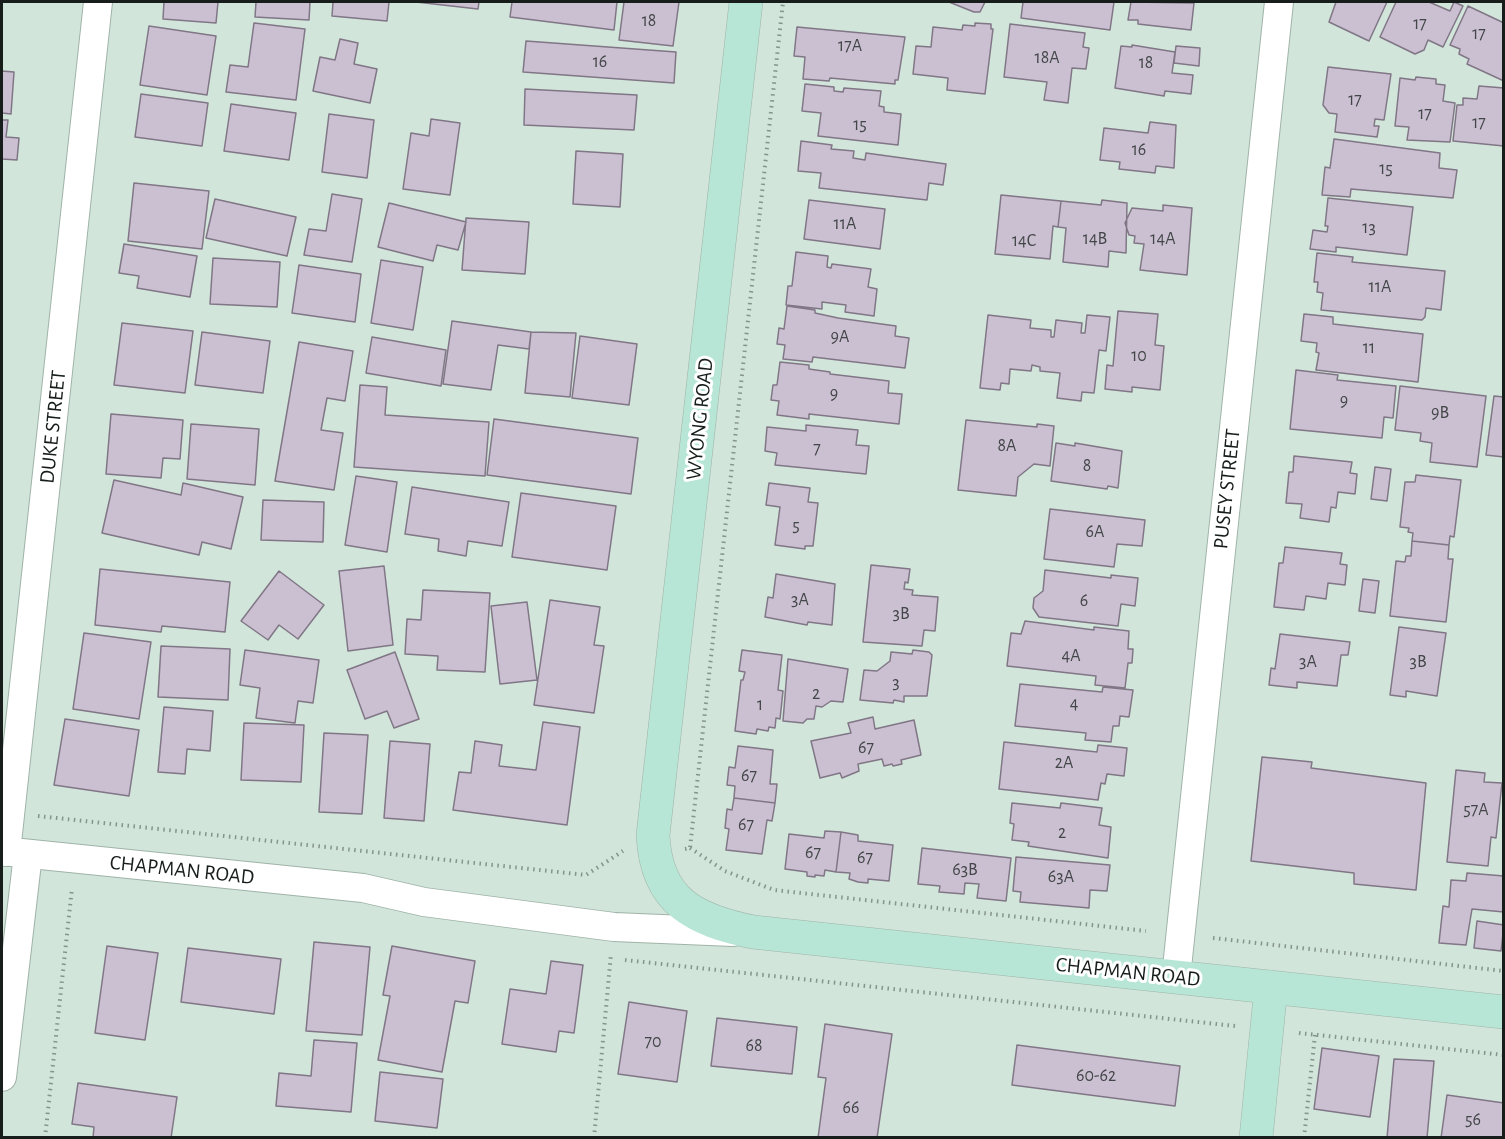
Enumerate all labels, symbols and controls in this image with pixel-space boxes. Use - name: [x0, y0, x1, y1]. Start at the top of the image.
- house number: 18: [642, 10, 656, 32]
- house number: 17: [1413, 13, 1427, 35]
- house number: 17: [1472, 23, 1486, 45]
- house number: 17A: [838, 35, 862, 57]
- house number: 18A: [1034, 47, 1060, 69]
- house number: 16: [593, 51, 607, 73]
- house number: 18: [1139, 52, 1153, 74]
- house number: 17: [1348, 89, 1362, 111]
- house number: 17: [1418, 103, 1432, 125]
- house number: 17: [1472, 112, 1486, 134]
- house number: 15: [853, 114, 867, 136]
- house number: 16: [1132, 139, 1146, 161]
- house number: 15: [1379, 158, 1393, 180]
- house number: 11A: [834, 213, 856, 235]
- house number: 13: [1362, 217, 1376, 239]
- house number: 14B: [1083, 228, 1107, 250]
- house number: 14A: [1150, 228, 1176, 250]
- house number: 14C: [1012, 230, 1036, 252]
- house number: 11A: [1369, 276, 1391, 298]
- house number: 9A: [831, 326, 849, 348]
- house number: 11: [1363, 337, 1375, 359]
- house number: 10: [1131, 345, 1147, 367]
- street label: WYONG ROAD: [681, 357, 719, 481]
- street label: DUKE STREET: [35, 369, 71, 485]
- house number: 9: [830, 383, 838, 405]
- house number: 9: [1340, 390, 1348, 412]
- house number: 9B: [1431, 402, 1449, 424]
- street label: PUSEY STREET: [1208, 428, 1246, 550]
- house number: 8A: [998, 435, 1016, 457]
- house number: 7: [813, 438, 821, 460]
- house number: 8: [1083, 455, 1091, 477]
- house number: 5: [792, 515, 800, 537]
- house number: 6A: [1086, 521, 1104, 543]
- house number: 3A: [791, 589, 809, 611]
- house number: 6: [1080, 590, 1088, 612]
- house number: 3B: [892, 603, 910, 625]
- house number: 4A: [1061, 645, 1081, 667]
- house number: 3A: [1299, 651, 1317, 673]
- house number: 3B: [1409, 651, 1427, 673]
- house number: 3: [892, 672, 900, 694]
- house number: 2: [812, 683, 820, 705]
- house number: 4: [1070, 693, 1078, 715]
- house number: 1: [757, 694, 763, 716]
- house number: 67: [858, 737, 874, 759]
- house number: 2A: [1055, 752, 1073, 774]
- house number: 67: [741, 765, 757, 787]
- house number: 57A: [1463, 799, 1489, 821]
- house number: 67: [738, 814, 754, 836]
- house number: 2: [1058, 822, 1066, 844]
- house number: 67: [805, 842, 821, 864]
- house number: 67: [857, 847, 873, 869]
- street label: CHAPMAN ROAD: [109, 850, 255, 890]
- house number: 63B: [952, 859, 978, 881]
- house number: 63A: [1048, 866, 1074, 888]
- street label: CHAPMAN ROAD: [1055, 952, 1201, 992]
- house number: 70: [644, 1031, 662, 1053]
- house number: 68: [746, 1035, 762, 1057]
- house number: 60-62: [1076, 1065, 1116, 1087]
- house number: 66: [843, 1097, 859, 1119]
- house number: 56: [1465, 1109, 1481, 1131]

